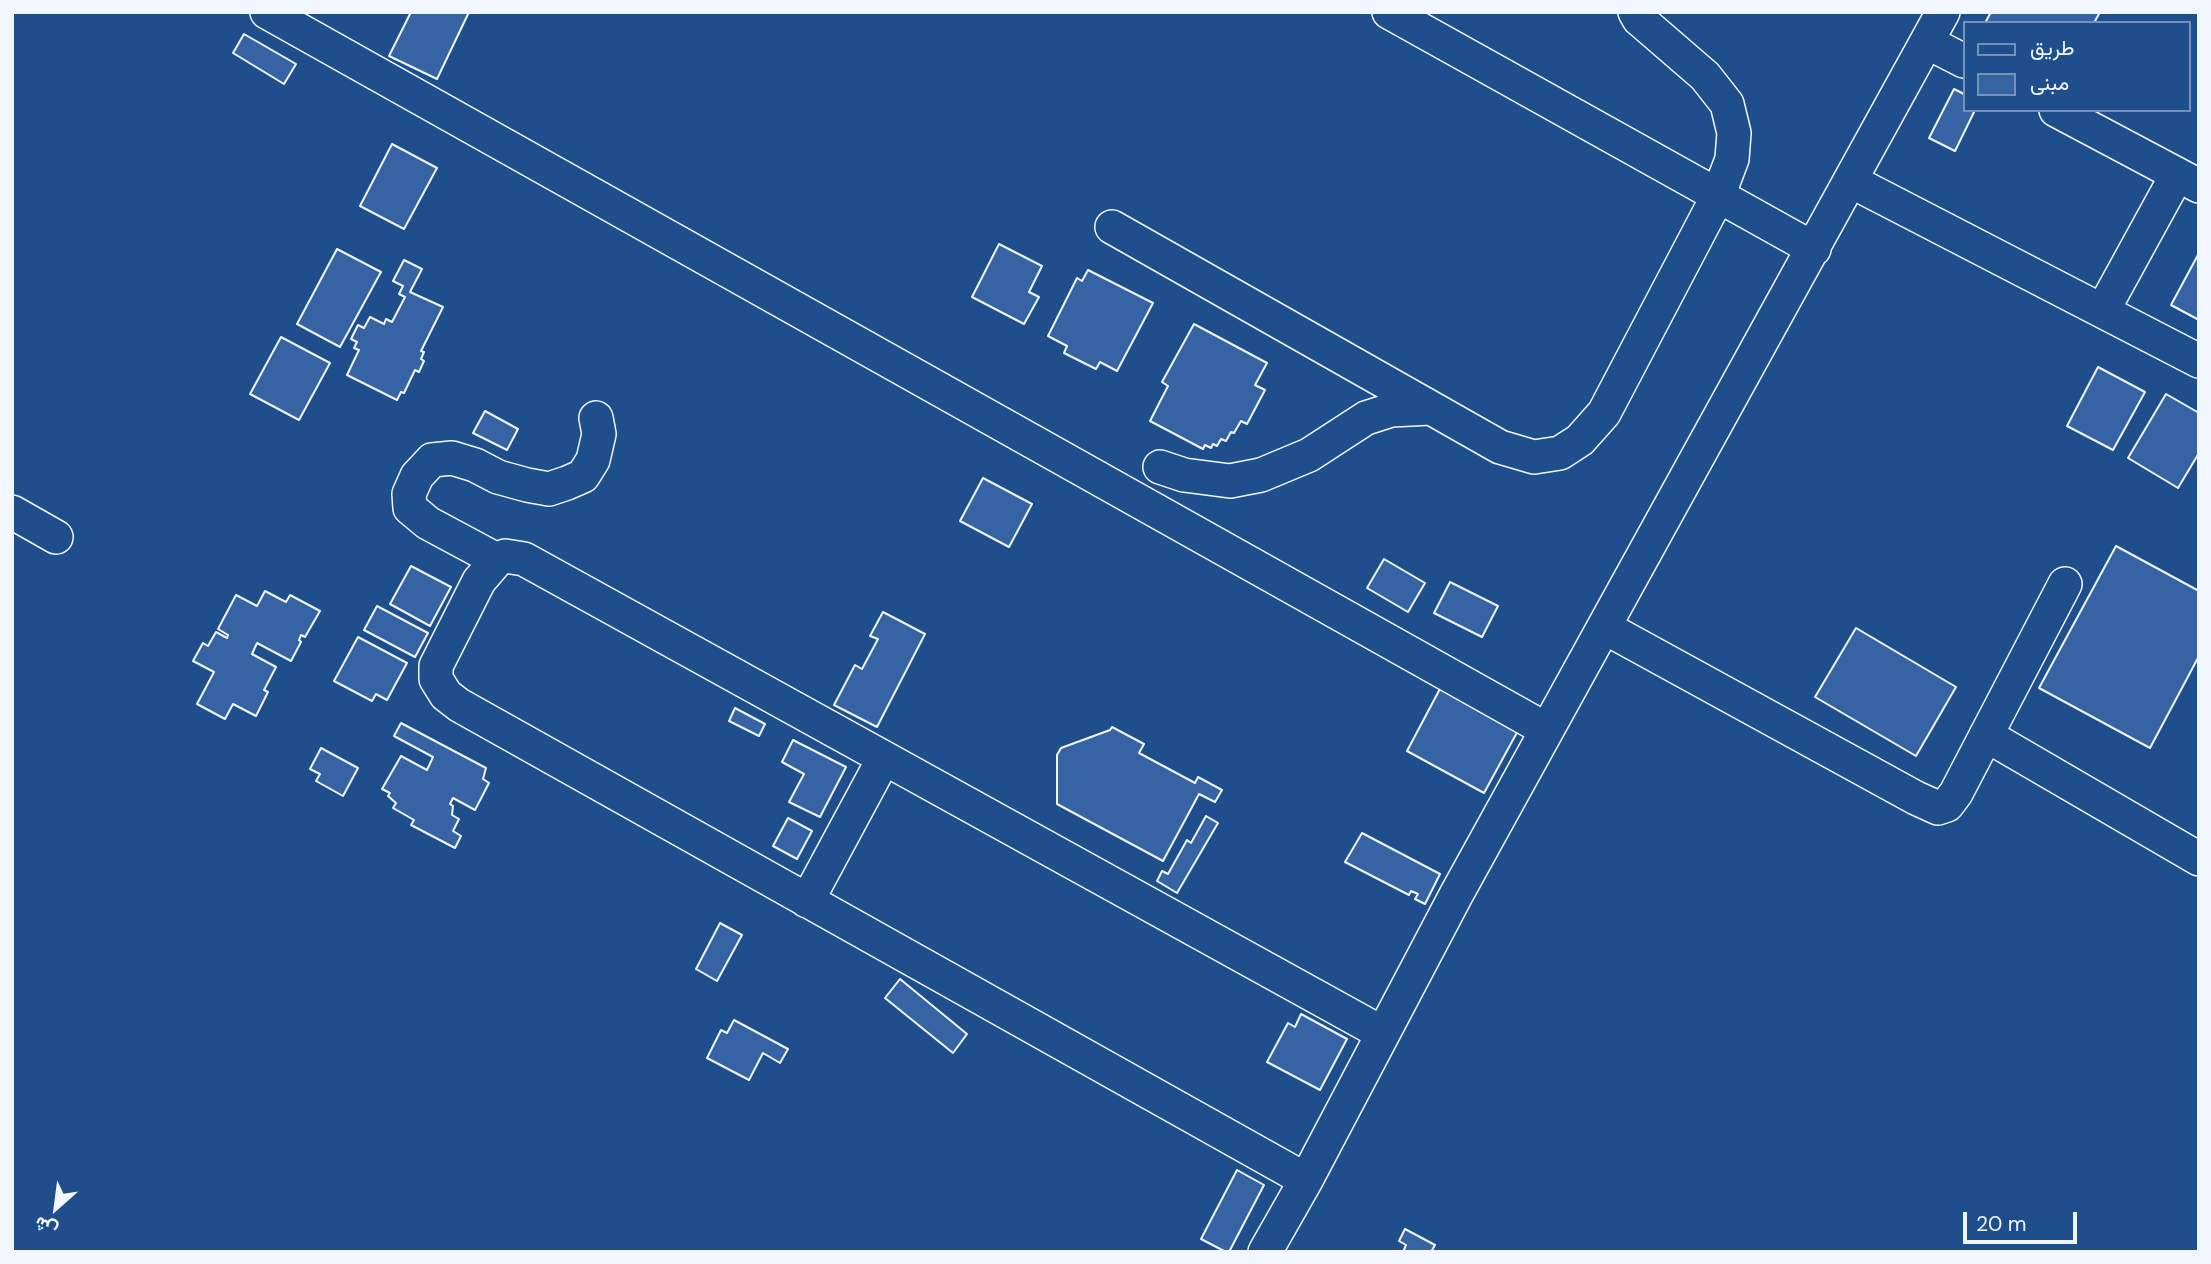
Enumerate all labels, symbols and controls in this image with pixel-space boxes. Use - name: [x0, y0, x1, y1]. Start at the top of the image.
- legend: [1962, 21, 2190, 112]
- text: طريق: [2030, 34, 2075, 62]
- text: مبنى: [2030, 69, 2069, 97]
- north arrow: [21, 1173, 91, 1243]
- scale bar: [1966, 1198, 2080, 1242]
- text: 20 m: [1976, 1210, 2027, 1238]
- text: ش: [30, 1211, 62, 1243]

